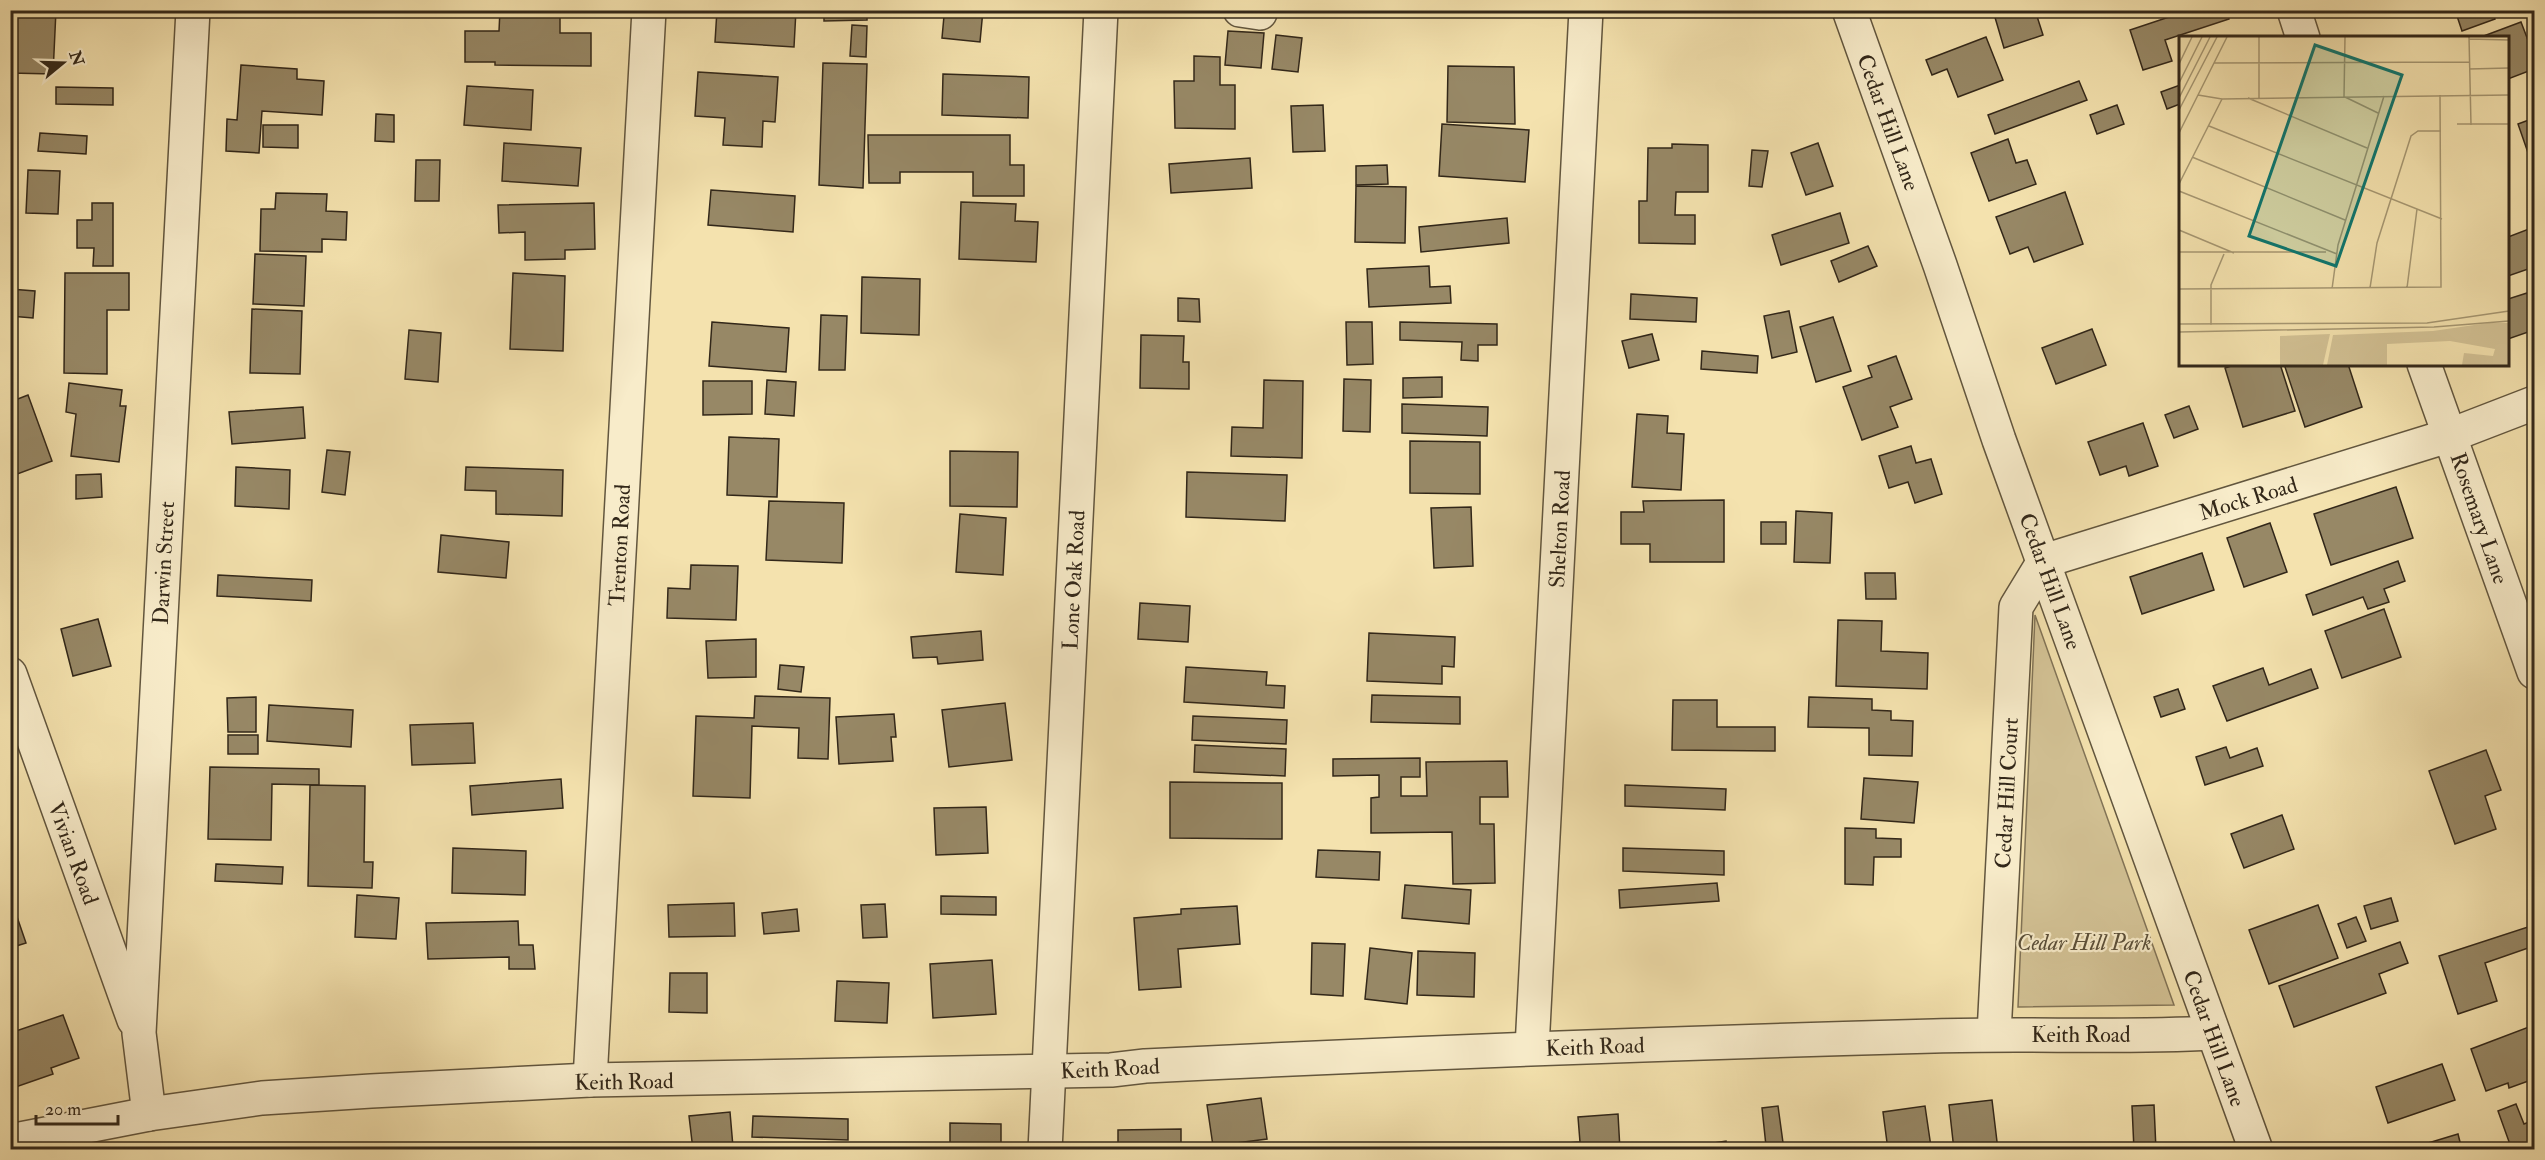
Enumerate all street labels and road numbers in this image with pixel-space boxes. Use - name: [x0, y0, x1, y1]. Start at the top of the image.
- street label: Cedar Hill Lane: [1850, 50, 1926, 194]
- street label: Rosemary Lane: [2444, 449, 2515, 588]
- street label: Shelton Road: [1543, 469, 1577, 589]
- street label: Mock Road: [2196, 471, 2301, 527]
- street label: Trenton Road: [603, 483, 637, 607]
- street label: Darwin Street: [147, 501, 181, 625]
- street label: Lone Oak Road: [1056, 509, 1092, 651]
- street label: Cedar Hill Lane: [2012, 509, 2088, 653]
- street label: Cedar Hill Court: [1989, 717, 2025, 869]
- street label: Vivian Road: [42, 798, 105, 909]
- street label: Cedar Hill Lane: [2176, 966, 2252, 1110]
- street label: Keith Road: [2031, 1021, 2131, 1049]
- street label: Keith Road: [1545, 1031, 1645, 1063]
- street label: Keith Road: [1060, 1052, 1161, 1086]
- street label: Keith Road: [574, 1067, 674, 1097]

